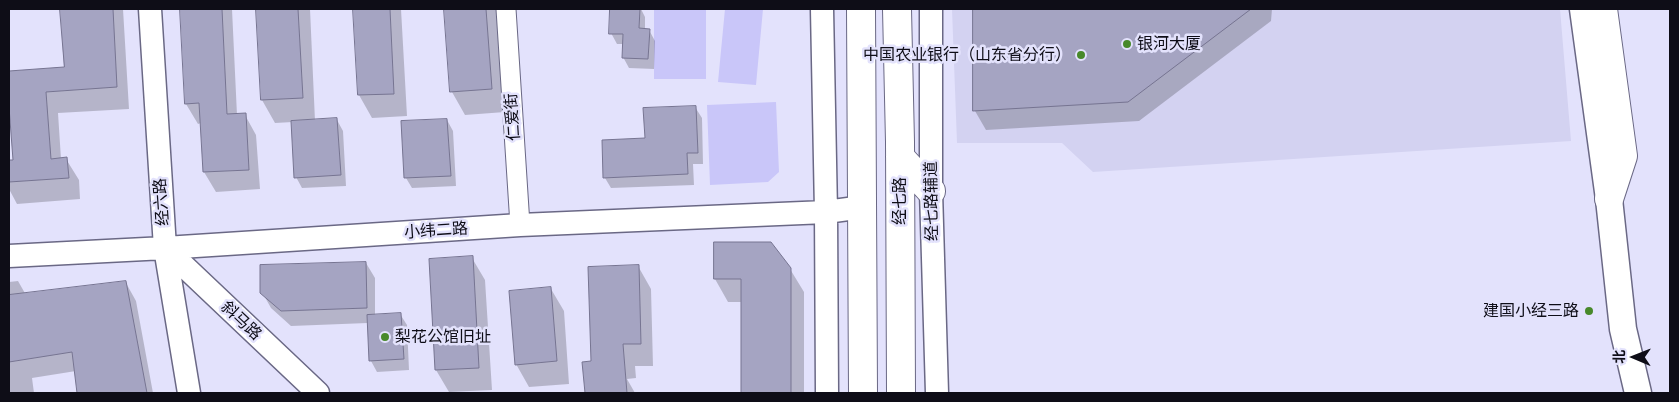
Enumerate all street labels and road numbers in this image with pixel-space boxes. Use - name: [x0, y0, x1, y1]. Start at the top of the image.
- street label: 仁爱街: [502, 92, 524, 142]
- street label: 经七路辅道: [922, 161, 942, 241]
- street label: 经六路: [151, 177, 173, 227]
- street label: 经七路: [890, 177, 910, 225]
- street label: 小纬二路: [403, 219, 469, 243]
- street label: 斜马路: [217, 298, 265, 344]

